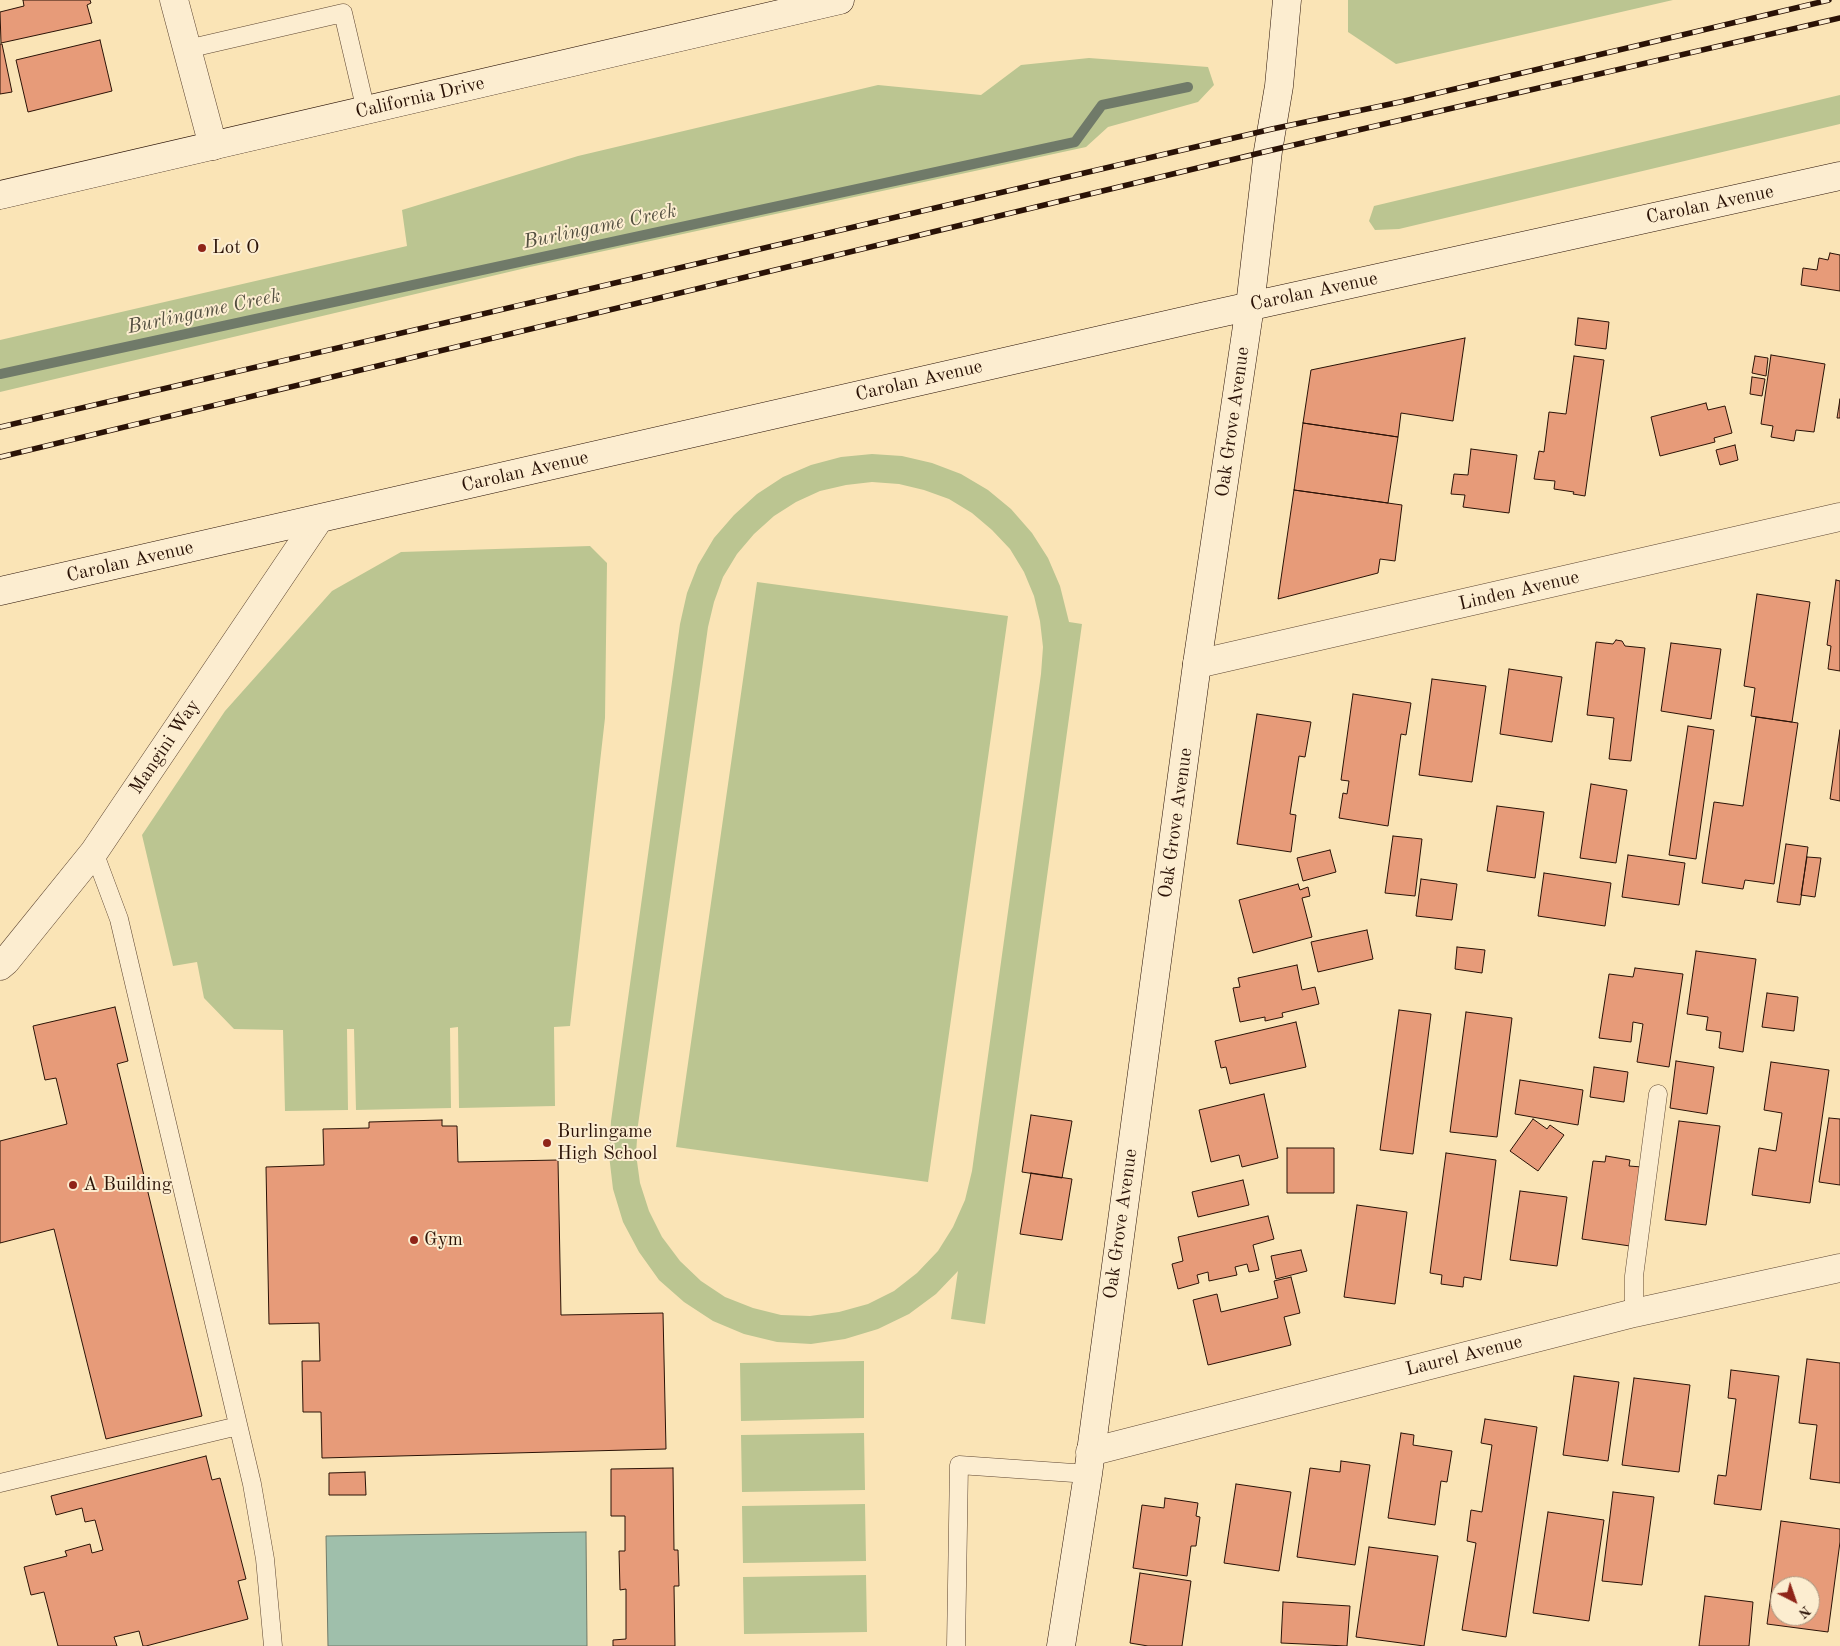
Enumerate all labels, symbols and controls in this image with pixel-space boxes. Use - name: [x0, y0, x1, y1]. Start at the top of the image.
- street label: California Drive: [353, 72, 487, 124]
- street label: Carolan Avenue: [1644, 180, 1776, 230]
- water label: Burlingame Creek: [521, 199, 679, 255]
- place label: Lot O: [212, 237, 259, 259]
- marker: Lot O: [196, 242, 208, 254]
- street label: Carolan Avenue: [1248, 267, 1380, 317]
- water label: Burlingame Creek: [125, 284, 283, 340]
- street label: Oak Grove Avenue: [1211, 345, 1255, 499]
- street label: Carolan Avenue: [853, 355, 985, 407]
- street label: Carolan Avenue: [459, 446, 591, 498]
- street label: Carolan Avenue: [64, 536, 196, 588]
- street label: Linden Avenue: [1457, 566, 1581, 616]
- street label: Mangini Way: [125, 695, 205, 799]
- street label: Oak Grove Avenue: [1154, 746, 1198, 900]
- place label: Burlingame High School: [557, 1121, 657, 1165]
- marker: Burlingame High School: [541, 1137, 553, 1149]
- street label: Oak Grove Avenue: [1099, 1147, 1143, 1301]
- place label: A Building: [83, 1174, 172, 1196]
- marker: A Building: [67, 1179, 79, 1191]
- place label: Gym: [424, 1229, 463, 1251]
- marker: Gym: [408, 1234, 420, 1246]
- street label: Laurel Avenue: [1403, 1330, 1525, 1382]
- north arrow: [1770, 1576, 1820, 1626]
- text: N: [1796, 1603, 1813, 1620]

